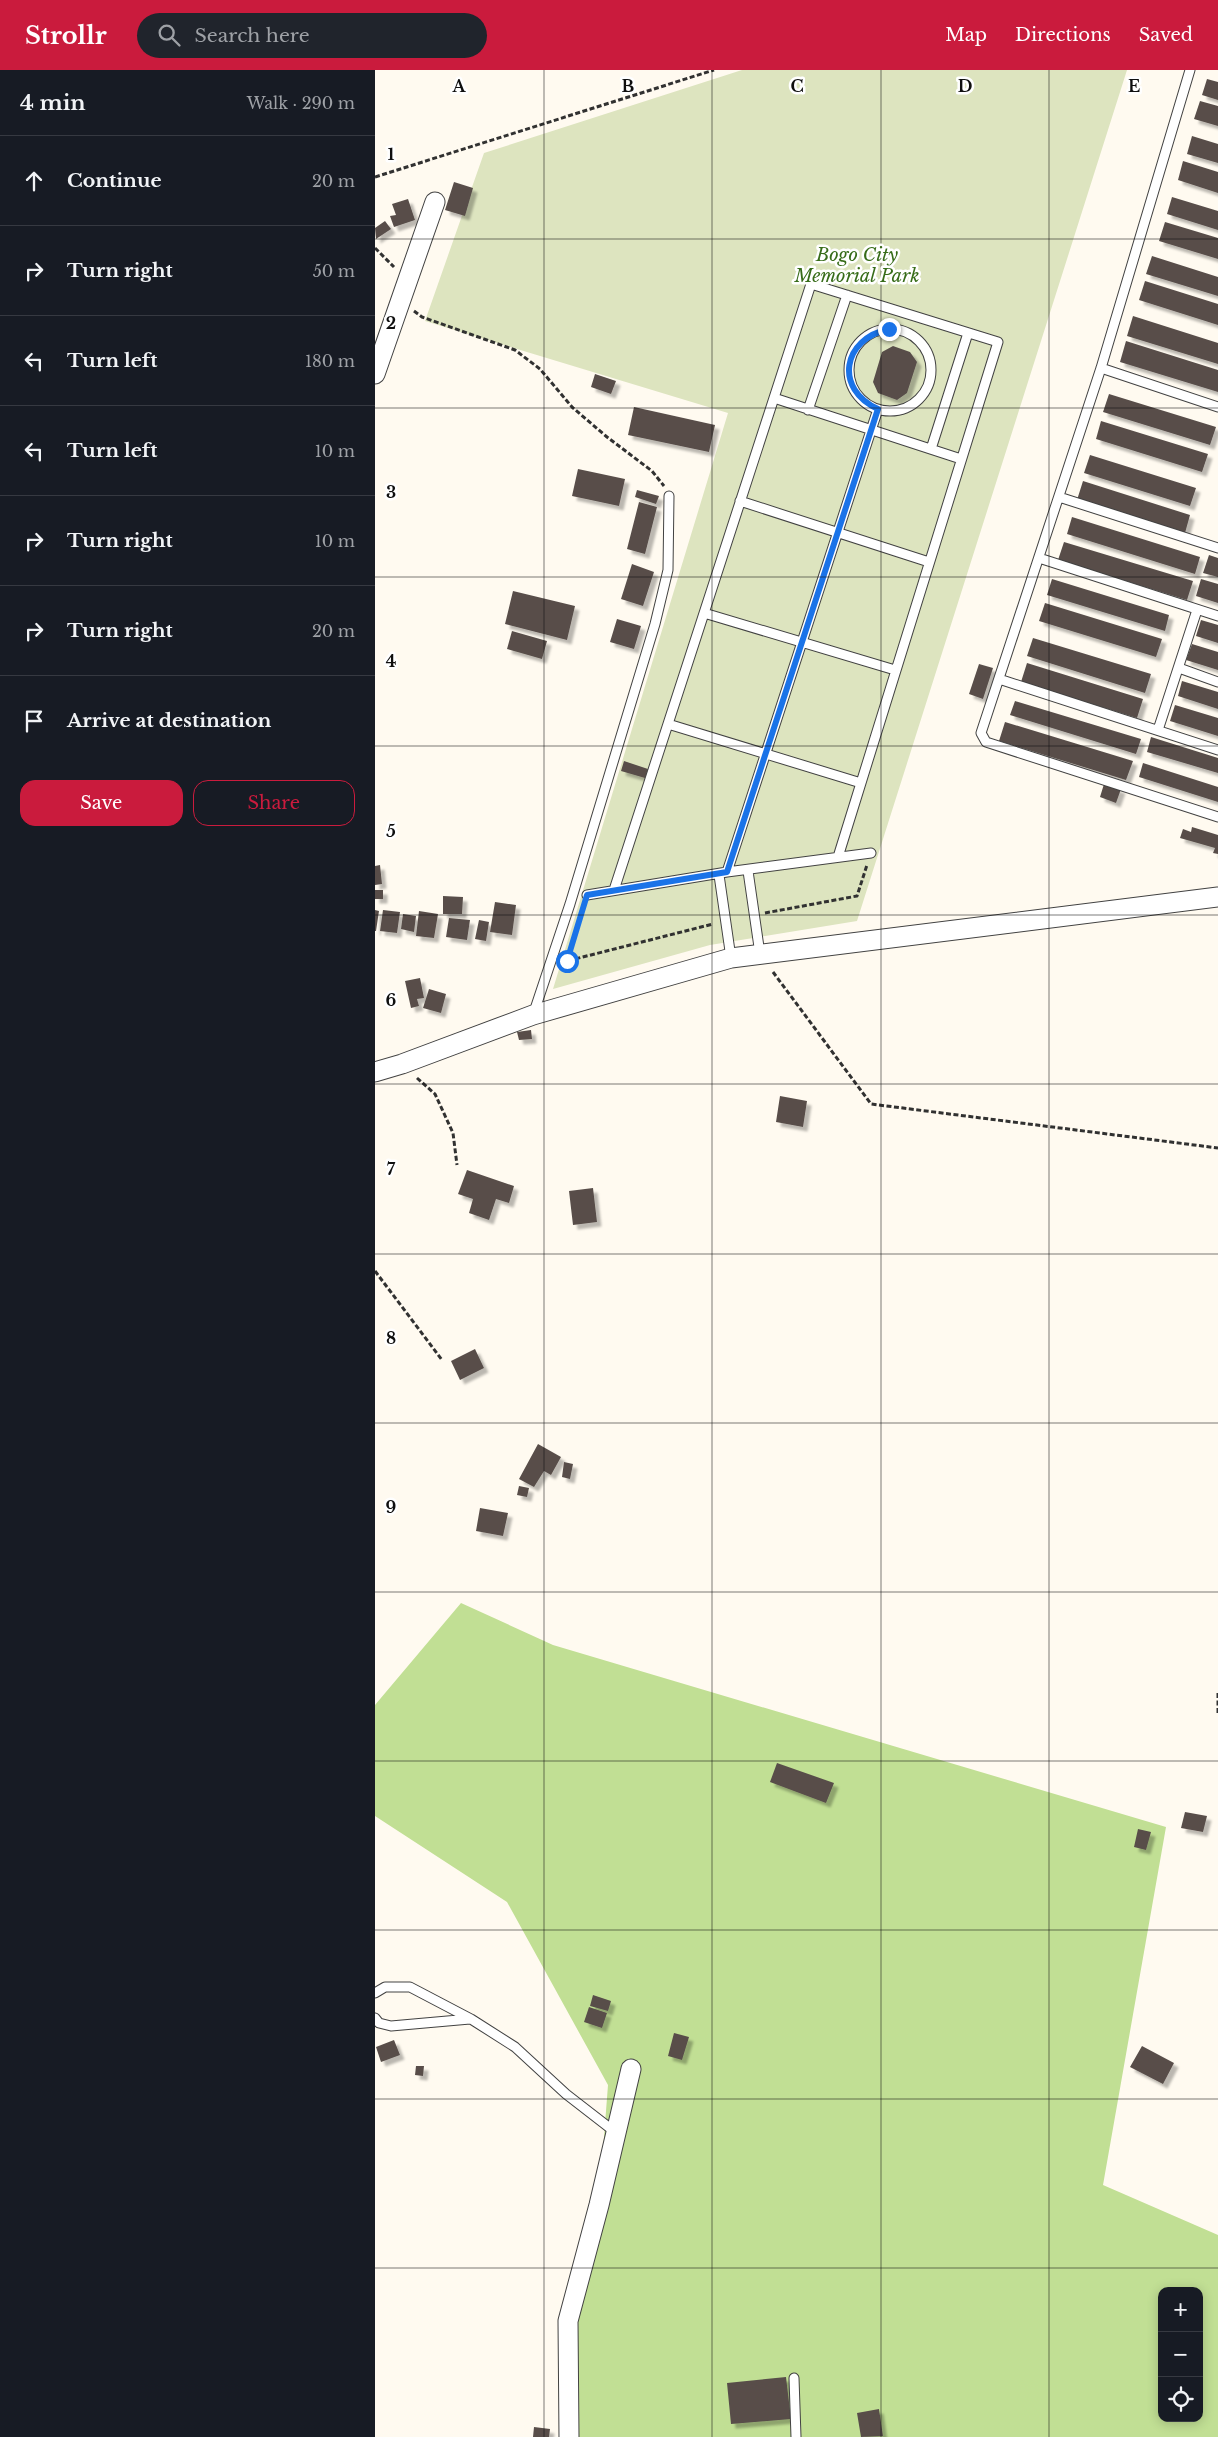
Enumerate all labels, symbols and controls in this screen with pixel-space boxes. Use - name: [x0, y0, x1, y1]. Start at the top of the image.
- search box: [137, 13, 487, 58]
- text: Strollr: [25, 21, 107, 50]
- icon: search: [155, 21, 183, 49]
- text: Search here: [195, 24, 310, 47]
- text: Map: [945, 24, 987, 46]
- text: Directions: [1015, 24, 1111, 46]
- text: Saved: [1139, 24, 1193, 46]
- text: A: [452, 76, 467, 96]
- text: B: [622, 76, 635, 96]
- text: C: [790, 76, 804, 96]
- text: D: [958, 76, 972, 96]
- text: E: [1128, 76, 1140, 96]
- text: 4 min: [20, 90, 86, 116]
- text: Walk · 290 m: [247, 93, 355, 113]
- text: 1: [388, 144, 395, 164]
- icon: ahead: [20, 167, 48, 195]
- text: Continue: [67, 169, 162, 192]
- text: 20 m: [312, 171, 355, 191]
- park label: Bogo City Memorial Park: [794, 244, 919, 287]
- icon: right: [20, 257, 48, 285]
- text: Turn right: [67, 259, 173, 282]
- text: 50 m: [313, 261, 355, 281]
- text: 2: [386, 313, 396, 333]
- route end: [878, 318, 901, 341]
- icon: left: [20, 347, 48, 375]
- text: Turn left: [67, 349, 158, 372]
- text: 180 m: [305, 351, 355, 371]
- icon: left: [20, 437, 48, 465]
- text: Turn left: [67, 439, 158, 462]
- text: 10 m: [315, 441, 355, 461]
- text: 3: [386, 482, 396, 502]
- icon: right: [20, 527, 48, 555]
- text: Turn right: [67, 529, 173, 552]
- text: 10 m: [315, 531, 355, 551]
- icon: right: [20, 617, 48, 645]
- text: Turn right: [67, 619, 173, 642]
- text: 20 m: [312, 621, 355, 641]
- text: 4: [386, 651, 396, 671]
- icon: arrive: [20, 707, 48, 735]
- text: Arrive at destination: [67, 709, 271, 732]
- button: Save: [20, 780, 183, 826]
- button: Share: [193, 780, 355, 826]
- text: 5: [386, 821, 396, 841]
- route start: [556, 950, 579, 973]
- text: 6: [386, 990, 397, 1010]
- text: 7: [387, 1159, 396, 1179]
- text: 8: [386, 1328, 396, 1348]
- text: 9: [386, 1497, 397, 1517]
- map controls: [1158, 2287, 1203, 2422]
- button: +: [1158, 2287, 1203, 2332]
- button: −: [1158, 2332, 1203, 2377]
- button: locate: [1158, 2377, 1203, 2422]

